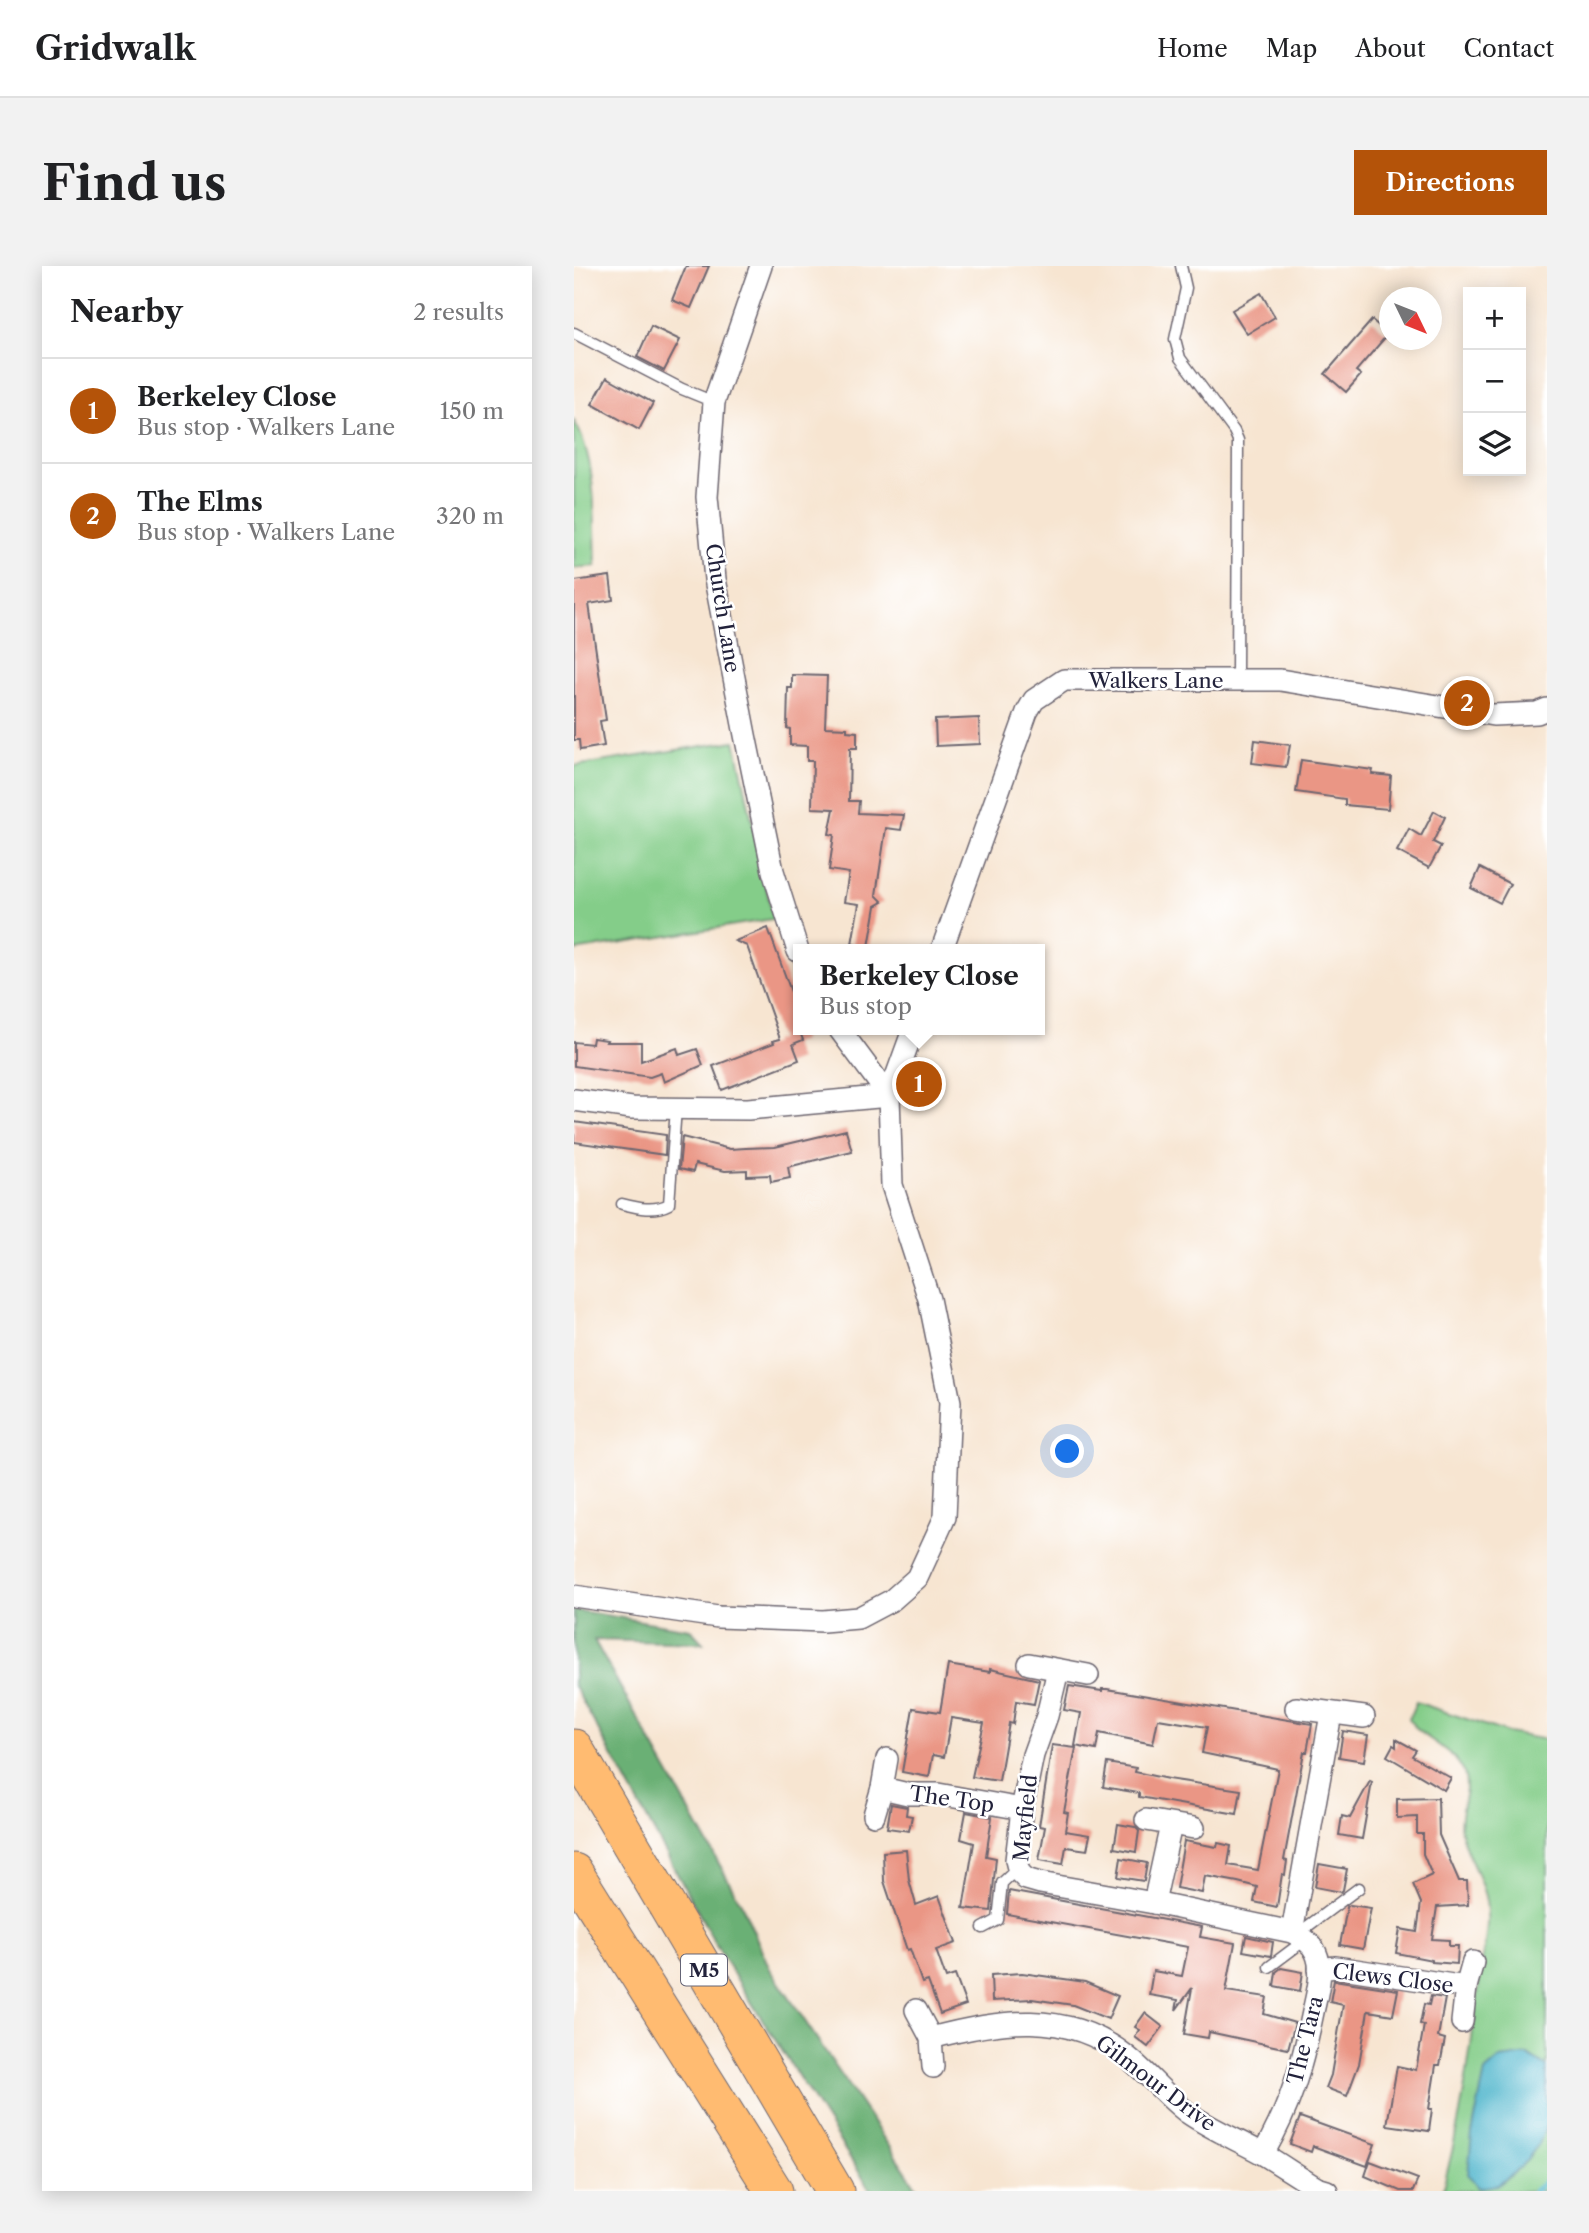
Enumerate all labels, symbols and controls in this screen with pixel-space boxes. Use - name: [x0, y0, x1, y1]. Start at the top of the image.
- text: Gridwalk: [35, 28, 196, 69]
- text: Home: [1157, 34, 1228, 63]
- text: Map: [1266, 34, 1317, 63]
- text: About: [1355, 34, 1426, 63]
- text: Contact: [1464, 34, 1554, 63]
- button: Directions: [1354, 150, 1547, 215]
- text: Find us: [42, 152, 226, 213]
- north arrow: [1379, 287, 1442, 350]
- map controls: [1463, 287, 1526, 476]
- button: +: [1463, 287, 1526, 350]
- text: Nearby: [70, 293, 183, 330]
- text: 2 results: [413, 298, 504, 326]
- button: −: [1463, 350, 1526, 413]
- text: Berkeley Close: [137, 381, 337, 413]
- text: 1: [88, 397, 98, 425]
- text: 150 m: [440, 397, 504, 425]
- text: Bus stop · Walkers Lane: [137, 413, 395, 441]
- button: layers: [1463, 413, 1526, 476]
- text: The Elms: [137, 486, 263, 518]
- text: 2: [86, 502, 100, 530]
- text: 320 m: [436, 502, 504, 530]
- text: Bus stop · Walkers Lane: [137, 518, 395, 546]
- street label: Church Lane: [700, 542, 746, 674]
- street label: Walkers Lane: [1088, 668, 1223, 693]
- pin: 2: [1444, 677, 1490, 729]
- popup: [793, 944, 1045, 1035]
- text: Berkeley Close: [819, 960, 1019, 992]
- text: Bus stop: [819, 992, 912, 1020]
- pin: 1: [896, 1058, 942, 1110]
- your location: [1050, 1434, 1084, 1468]
- street label: Mayfield: [1008, 1773, 1042, 1863]
- street label: The Top: [908, 1781, 996, 1817]
- road number: M5: [681, 1954, 727, 1986]
- street label: Clews Close: [1331, 1958, 1455, 1998]
- street label: The Tara: [1282, 1992, 1328, 2087]
- street label: Gilmour Drive: [1091, 2030, 1221, 2136]

